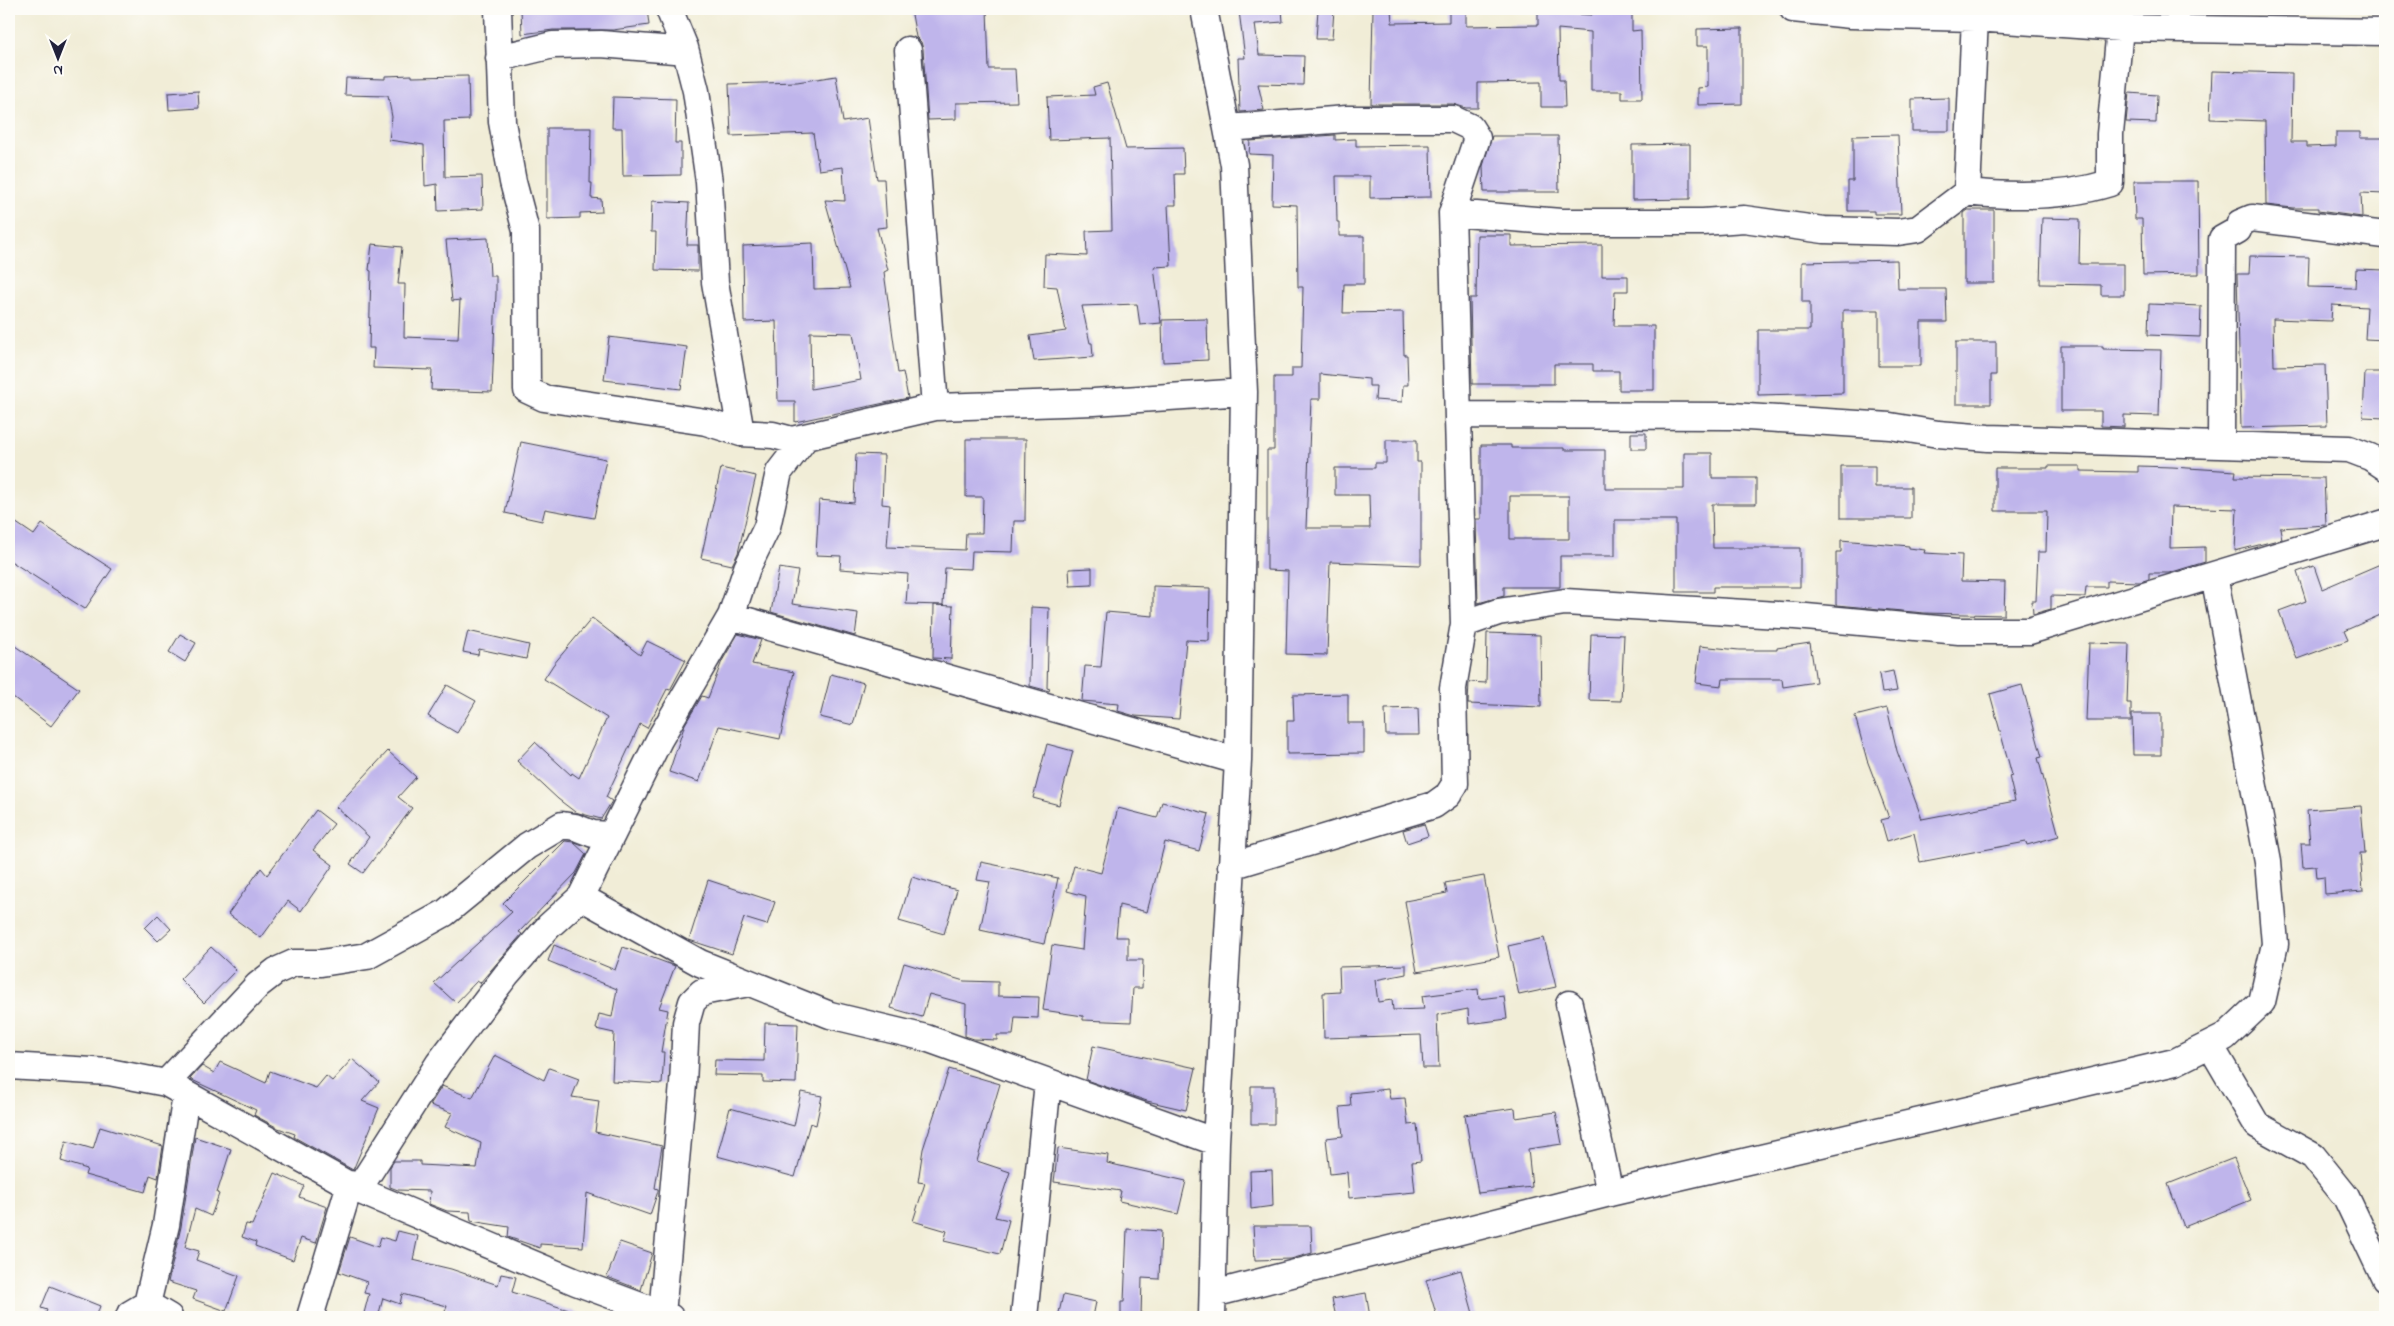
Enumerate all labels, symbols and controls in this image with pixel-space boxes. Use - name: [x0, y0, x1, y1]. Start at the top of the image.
- north arrow: [32, 32, 82, 82]
- text: N: [53, 59, 63, 80]

